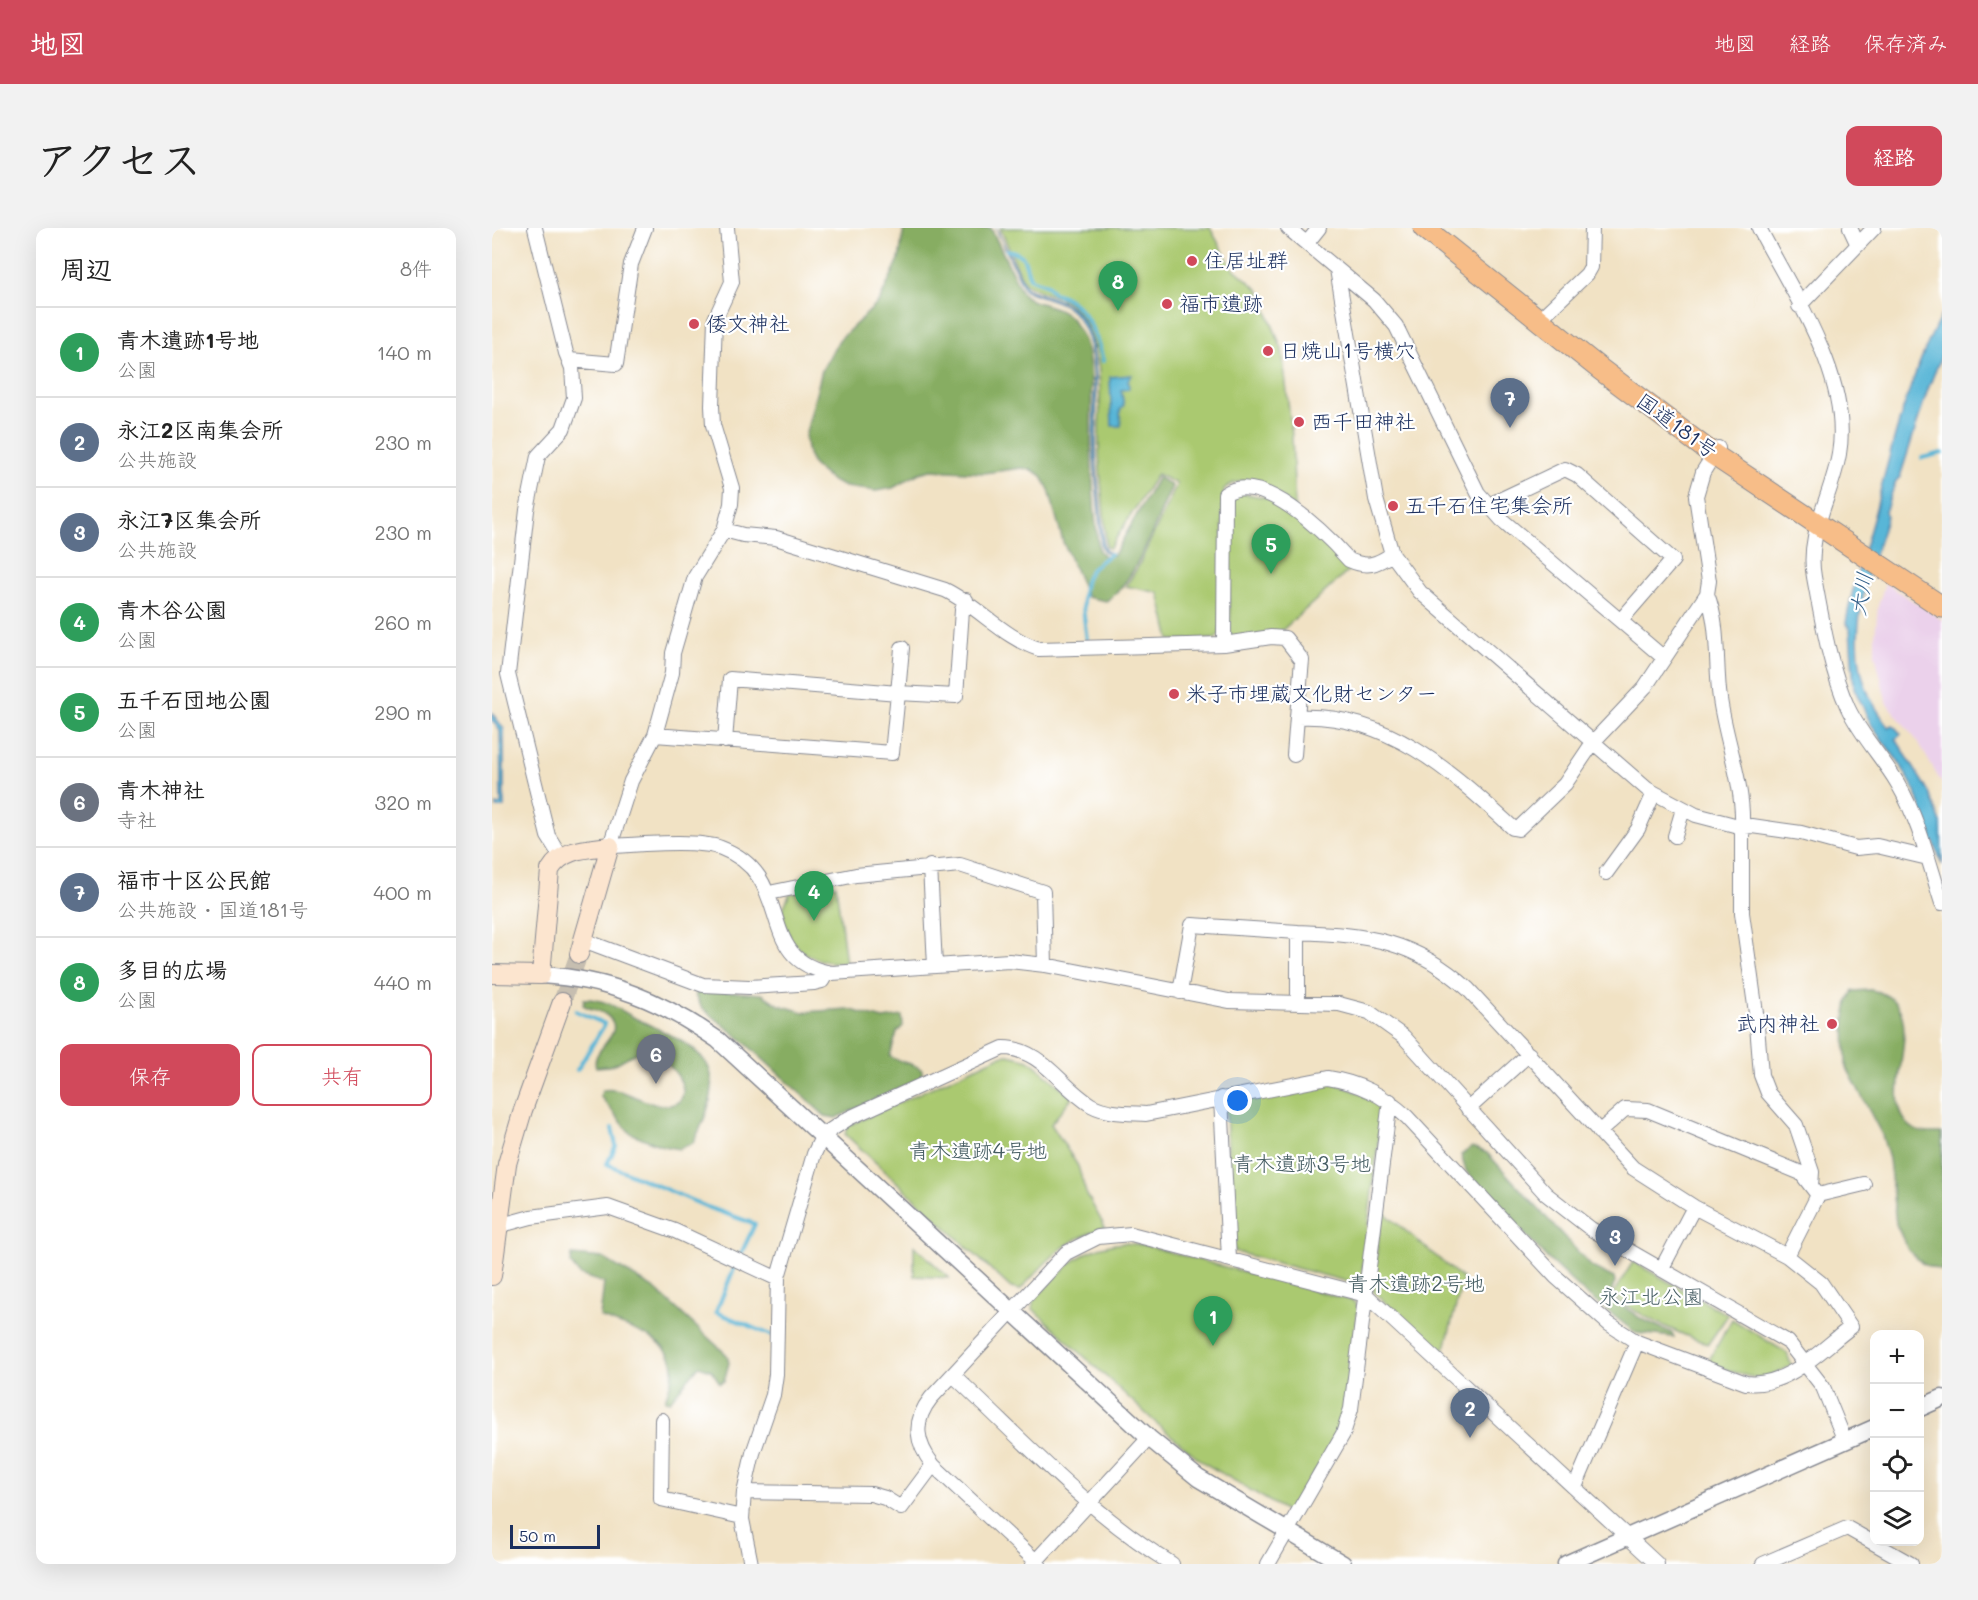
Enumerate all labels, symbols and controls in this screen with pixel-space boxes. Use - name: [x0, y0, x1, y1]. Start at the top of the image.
- text: 地図: [30, 25, 86, 61]
- text: 地図: [1714, 29, 1756, 56]
- text: 経路: [1789, 29, 1831, 56]
- text: 保存済み: [1864, 29, 1948, 56]
- button: 経路: [1846, 126, 1942, 186]
- text: アクセス: [36, 131, 201, 186]
- place label: 住居址群: [1204, 246, 1288, 273]
- text: 周辺: [60, 252, 112, 286]
- marker: 住居址群: [1185, 254, 1199, 268]
- text: 8件: [400, 255, 432, 281]
- pin: 8: [1098, 262, 1138, 311]
- place label: 福市遺跡: [1179, 289, 1263, 316]
- marker: 福市遺跡: [1160, 297, 1174, 311]
- place label: 倭文神社: [706, 309, 790, 336]
- marker: 倭文神社: [687, 317, 701, 331]
- text: 青木遺跡1号地: [117, 325, 259, 354]
- place label: 日焼山1号横穴: [1280, 336, 1415, 363]
- text: 1: [75, 339, 84, 365]
- text: 140 m: [377, 339, 432, 365]
- marker: 日焼山1号横穴: [1261, 344, 1275, 358]
- text: 公園: [117, 356, 157, 382]
- pin: 7: [1490, 378, 1530, 428]
- street label: 国道181号: [1632, 386, 1724, 463]
- place label: 西千田神社: [1311, 407, 1416, 434]
- text: 永江2区南集会所: [117, 415, 283, 444]
- marker: 西千田神社: [1292, 415, 1306, 429]
- text: 2: [74, 429, 85, 455]
- text: 230 m: [374, 429, 432, 455]
- text: 公共施設: [117, 446, 197, 472]
- place label: 五千石住宅集会所: [1405, 491, 1573, 518]
- marker: 五千石住宅集会所: [1386, 499, 1400, 513]
- text: 永江7区集会所: [117, 505, 261, 534]
- text: 3: [74, 519, 86, 545]
- text: 230 m: [374, 519, 432, 545]
- pin: 5: [1252, 524, 1290, 574]
- text: 公共施設: [117, 536, 197, 562]
- water label: 大川: [1842, 570, 1879, 618]
- text: 青木谷公園: [117, 595, 227, 624]
- text: 4: [73, 609, 86, 635]
- text: 260 m: [374, 609, 432, 635]
- text: 公園: [117, 626, 157, 652]
- place label: 米子市埋蔵文化財センター: [1186, 679, 1437, 706]
- text: 五千石団地公園: [117, 685, 271, 714]
- marker: 米子市埋蔵文化財センター: [1167, 687, 1181, 701]
- text: 5: [74, 699, 85, 725]
- text: 290 m: [374, 699, 432, 725]
- text: 公園: [117, 716, 157, 742]
- text: 青木神社: [117, 775, 205, 804]
- text: 6: [73, 789, 86, 815]
- text: 320 m: [374, 789, 432, 815]
- text: 寺社: [117, 806, 157, 832]
- text: 福市十区公民館: [117, 865, 271, 894]
- pin: 4: [794, 872, 834, 921]
- text: 7: [74, 879, 85, 905]
- text: 400 m: [373, 879, 432, 905]
- text: 公共施設 · 国道181号: [117, 896, 309, 922]
- text: 多目的広場: [117, 955, 227, 984]
- text: 8: [73, 969, 86, 995]
- text: 440 m: [374, 969, 432, 995]
- text: 公園: [117, 986, 157, 1012]
- place label: 武内神社: [1736, 1009, 1820, 1036]
- marker: 武内神社: [1825, 1017, 1839, 1031]
- pin: 6: [636, 1034, 676, 1084]
- button: 保存: [60, 1044, 240, 1106]
- button: 共有: [252, 1044, 432, 1106]
- your location: [1223, 1086, 1252, 1115]
- park label: 青木遺跡4号地: [909, 1136, 1047, 1163]
- park label: 青木遺跡3号地: [1233, 1149, 1371, 1176]
- pin: 3: [1596, 1216, 1634, 1266]
- park label: 青木遺跡2号地: [1347, 1269, 1485, 1296]
- park label: 永江北公園: [1599, 1282, 1704, 1309]
- pin: 1: [1194, 1296, 1232, 1346]
- map controls: [1870, 1330, 1924, 1546]
- button: +: [1870, 1330, 1924, 1384]
- button: −: [1870, 1384, 1924, 1438]
- pin: 2: [1450, 1388, 1490, 1438]
- button: locate: [1870, 1438, 1924, 1492]
- button: layers: [1870, 1492, 1924, 1546]
- scale bar: [510, 1522, 600, 1550]
- text: 50 m: [519, 1525, 556, 1546]

